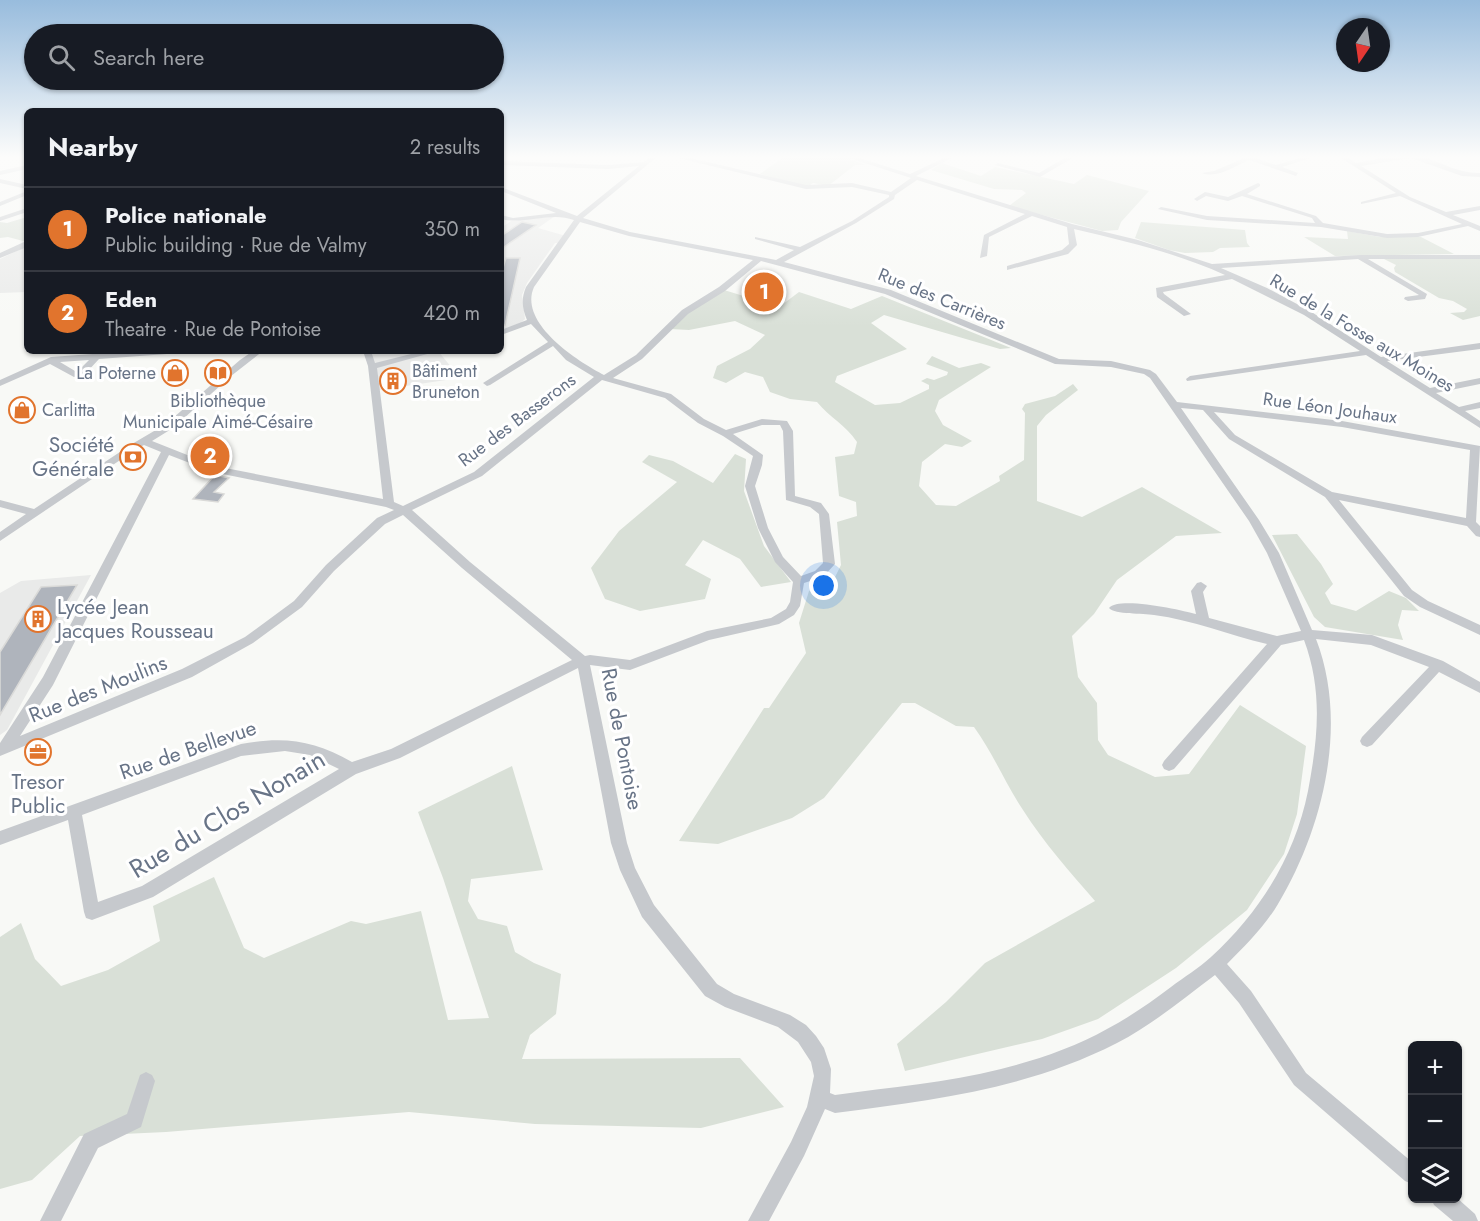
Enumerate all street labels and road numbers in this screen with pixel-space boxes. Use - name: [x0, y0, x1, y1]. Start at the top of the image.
- street label: Rue des Carrières: [874, 261, 1010, 337]
- street label: Rue de la Fosse aux Moines: [1265, 268, 1459, 398]
- street label: Rue des Basserons: [453, 367, 581, 473]
- street label: Rue Léon Jouhaux: [1261, 386, 1399, 430]
- street label: Rue des Moulins: [24, 648, 172, 730]
- street label: Rue de Pontoise: [594, 666, 650, 813]
- street label: Rue de Bellevue: [116, 713, 261, 787]
- street label: Rue du Clos Nonain: [122, 740, 332, 888]

